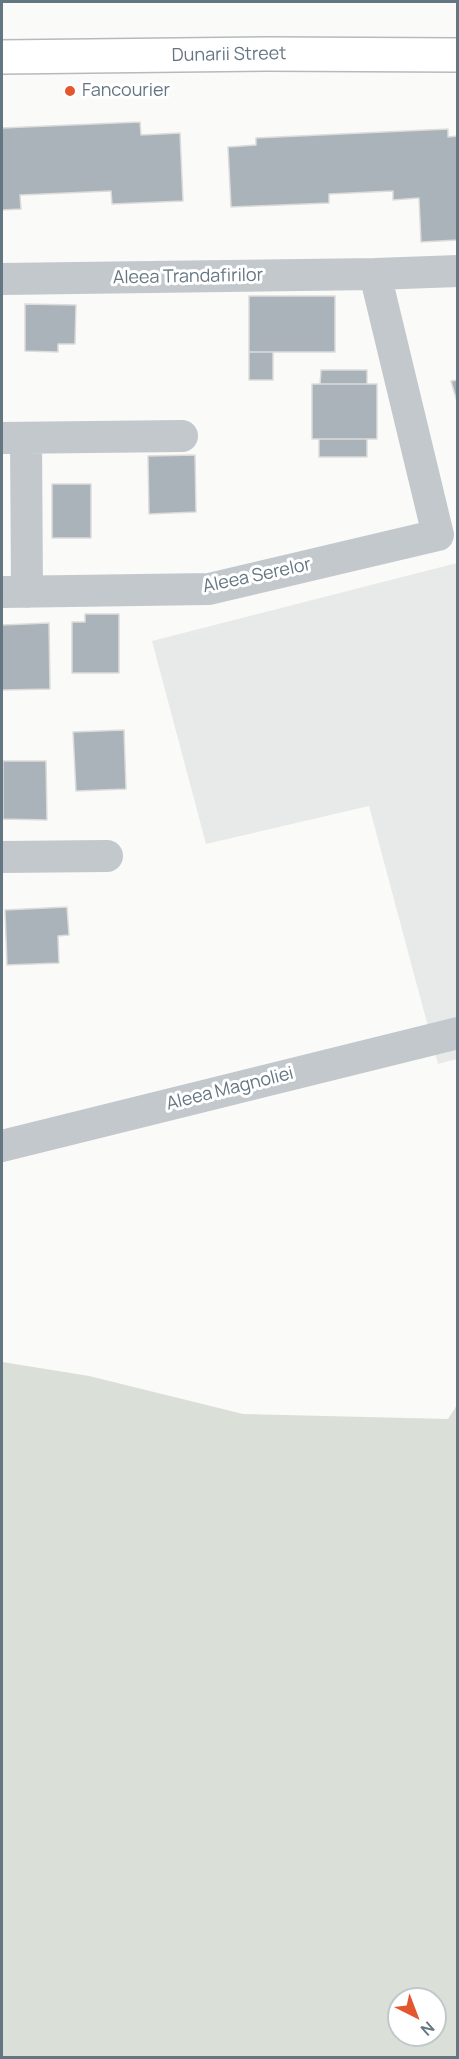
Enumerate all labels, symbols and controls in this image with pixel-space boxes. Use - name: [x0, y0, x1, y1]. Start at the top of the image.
- street label: Dunarii Street: [171, 43, 287, 67]
- place label: Fancourier: [82, 80, 170, 102]
- marker: Fancourier: [63, 84, 77, 98]
- street label: Aleea Trandafirilor: [113, 265, 263, 289]
- street label: Aleea Serelor: [201, 554, 313, 598]
- street label: Aleea Magnoliei: [164, 1063, 296, 1115]
- north arrow: [387, 1987, 447, 2047]
- text: N: [416, 2017, 439, 2041]

